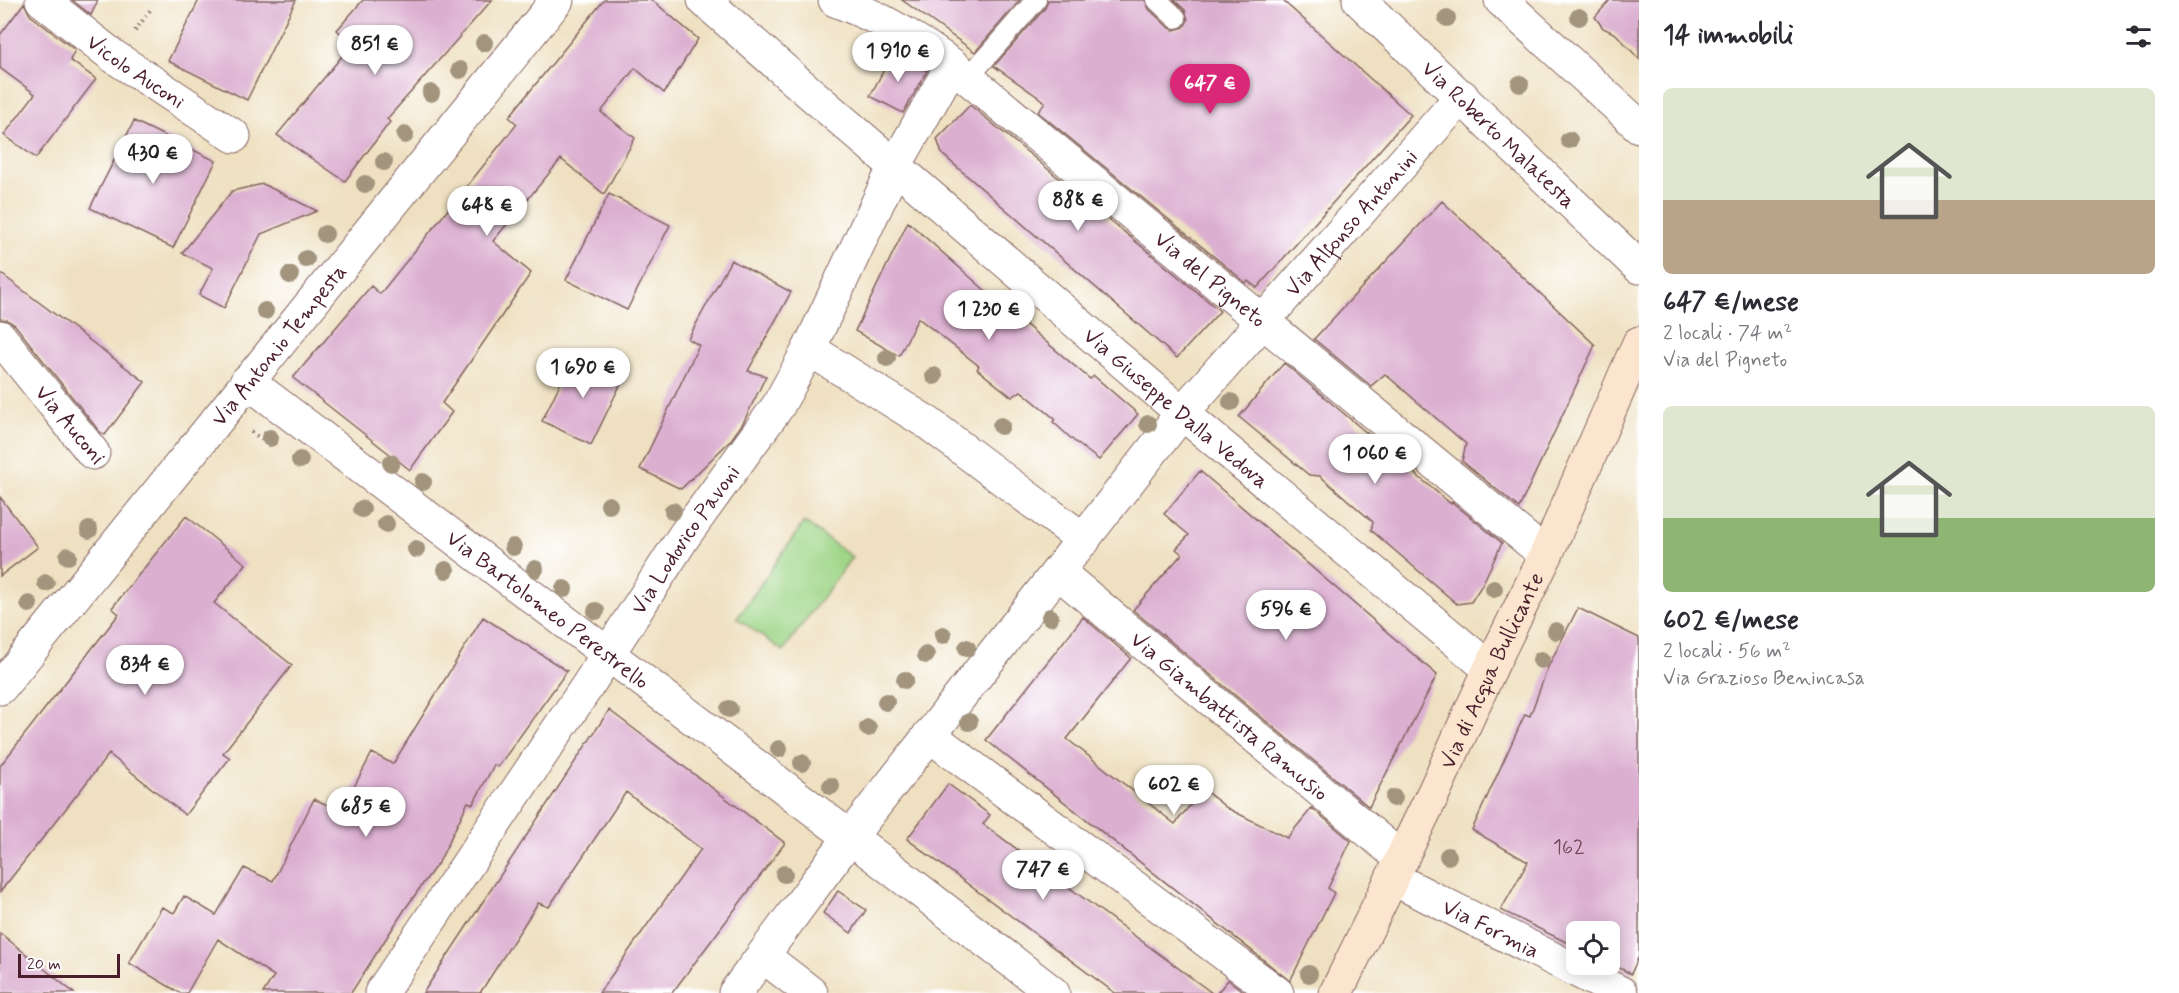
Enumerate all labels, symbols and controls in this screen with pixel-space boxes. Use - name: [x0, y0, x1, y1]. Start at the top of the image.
- text: 14 immobili: [1663, 19, 1793, 53]
- icon: filters: [2122, 20, 2155, 53]
- pin: 851 €: [333, 25, 417, 76]
- street label: Vicolo Auconi: [80, 29, 190, 116]
- text: 851 €: [351, 31, 399, 58]
- pin: 1 910 €: [843, 32, 953, 83]
- text: 1 910 €: [866, 38, 930, 65]
- street label: Via Roberto Malatesta: [1415, 55, 1581, 215]
- pin: 647 €: [1168, 64, 1252, 115]
- text: 647 €: [1184, 70, 1236, 97]
- icon: home: [1855, 127, 1963, 235]
- pin: 430 €: [111, 134, 195, 185]
- text: 430 €: [128, 140, 178, 167]
- street label: Via Alfonso Antonini: [1280, 144, 1425, 303]
- pin: 888 €: [1036, 181, 1120, 232]
- pin: 648 €: [445, 186, 529, 237]
- text: 888 €: [1052, 187, 1104, 214]
- text: 648 €: [461, 192, 513, 219]
- street label: Via del Pigneto: [1148, 226, 1271, 335]
- street label: Via Antonio Tempesta: [206, 259, 354, 432]
- text: 647 €/mese: [1663, 286, 1799, 320]
- pin: 1 230 €: [934, 290, 1044, 341]
- text: 1 230 €: [958, 296, 1020, 323]
- text: 2 locali · 74 m²: [1663, 320, 1792, 347]
- street label: Via Giuseppe Dalla Vedova: [1077, 322, 1274, 495]
- text: Via del Pigneto: [1663, 347, 1787, 374]
- pin: 1 690 €: [528, 348, 638, 399]
- text: 1 690 €: [550, 354, 616, 381]
- street label: Via Auconi: [28, 380, 111, 471]
- pin: 1 060 €: [1320, 434, 1430, 485]
- text: 1 060 €: [1343, 440, 1407, 467]
- icon: home: [1855, 445, 1963, 553]
- street label: Via Lodovico Pavoni: [625, 460, 747, 620]
- street label: Via Bartolomeo Perestrello: [440, 525, 654, 696]
- street label: Via di Acqua Bullicante: [1434, 568, 1551, 774]
- pin: 596 €: [1244, 590, 1328, 641]
- text: 596 €: [1260, 596, 1312, 623]
- text: 602 €/mese: [1663, 604, 1799, 638]
- street label: Via Giambattista Ramusio: [1124, 626, 1334, 808]
- text: 2 locali · 56 m²: [1663, 638, 1791, 665]
- pin: 834 €: [103, 645, 187, 696]
- text: 834 €: [120, 651, 170, 678]
- text: Via Grazioso Benincasa: [1663, 665, 1865, 692]
- pin: 602 €: [1132, 765, 1216, 816]
- text: 602 €: [1148, 771, 1200, 798]
- pin: 685 €: [324, 787, 408, 838]
- text: 685 €: [341, 793, 391, 820]
- house number: 162: [1553, 834, 1585, 861]
- pin: 747 €: [1001, 850, 1085, 901]
- text: 747 €: [1016, 856, 1070, 883]
- street label: Via Formia: [1437, 894, 1543, 966]
- map controls: [1566, 921, 1620, 975]
- button: locate: [1566, 921, 1620, 975]
- scale bar: [18, 951, 120, 978]
- text: 20 m: [27, 954, 61, 975]

